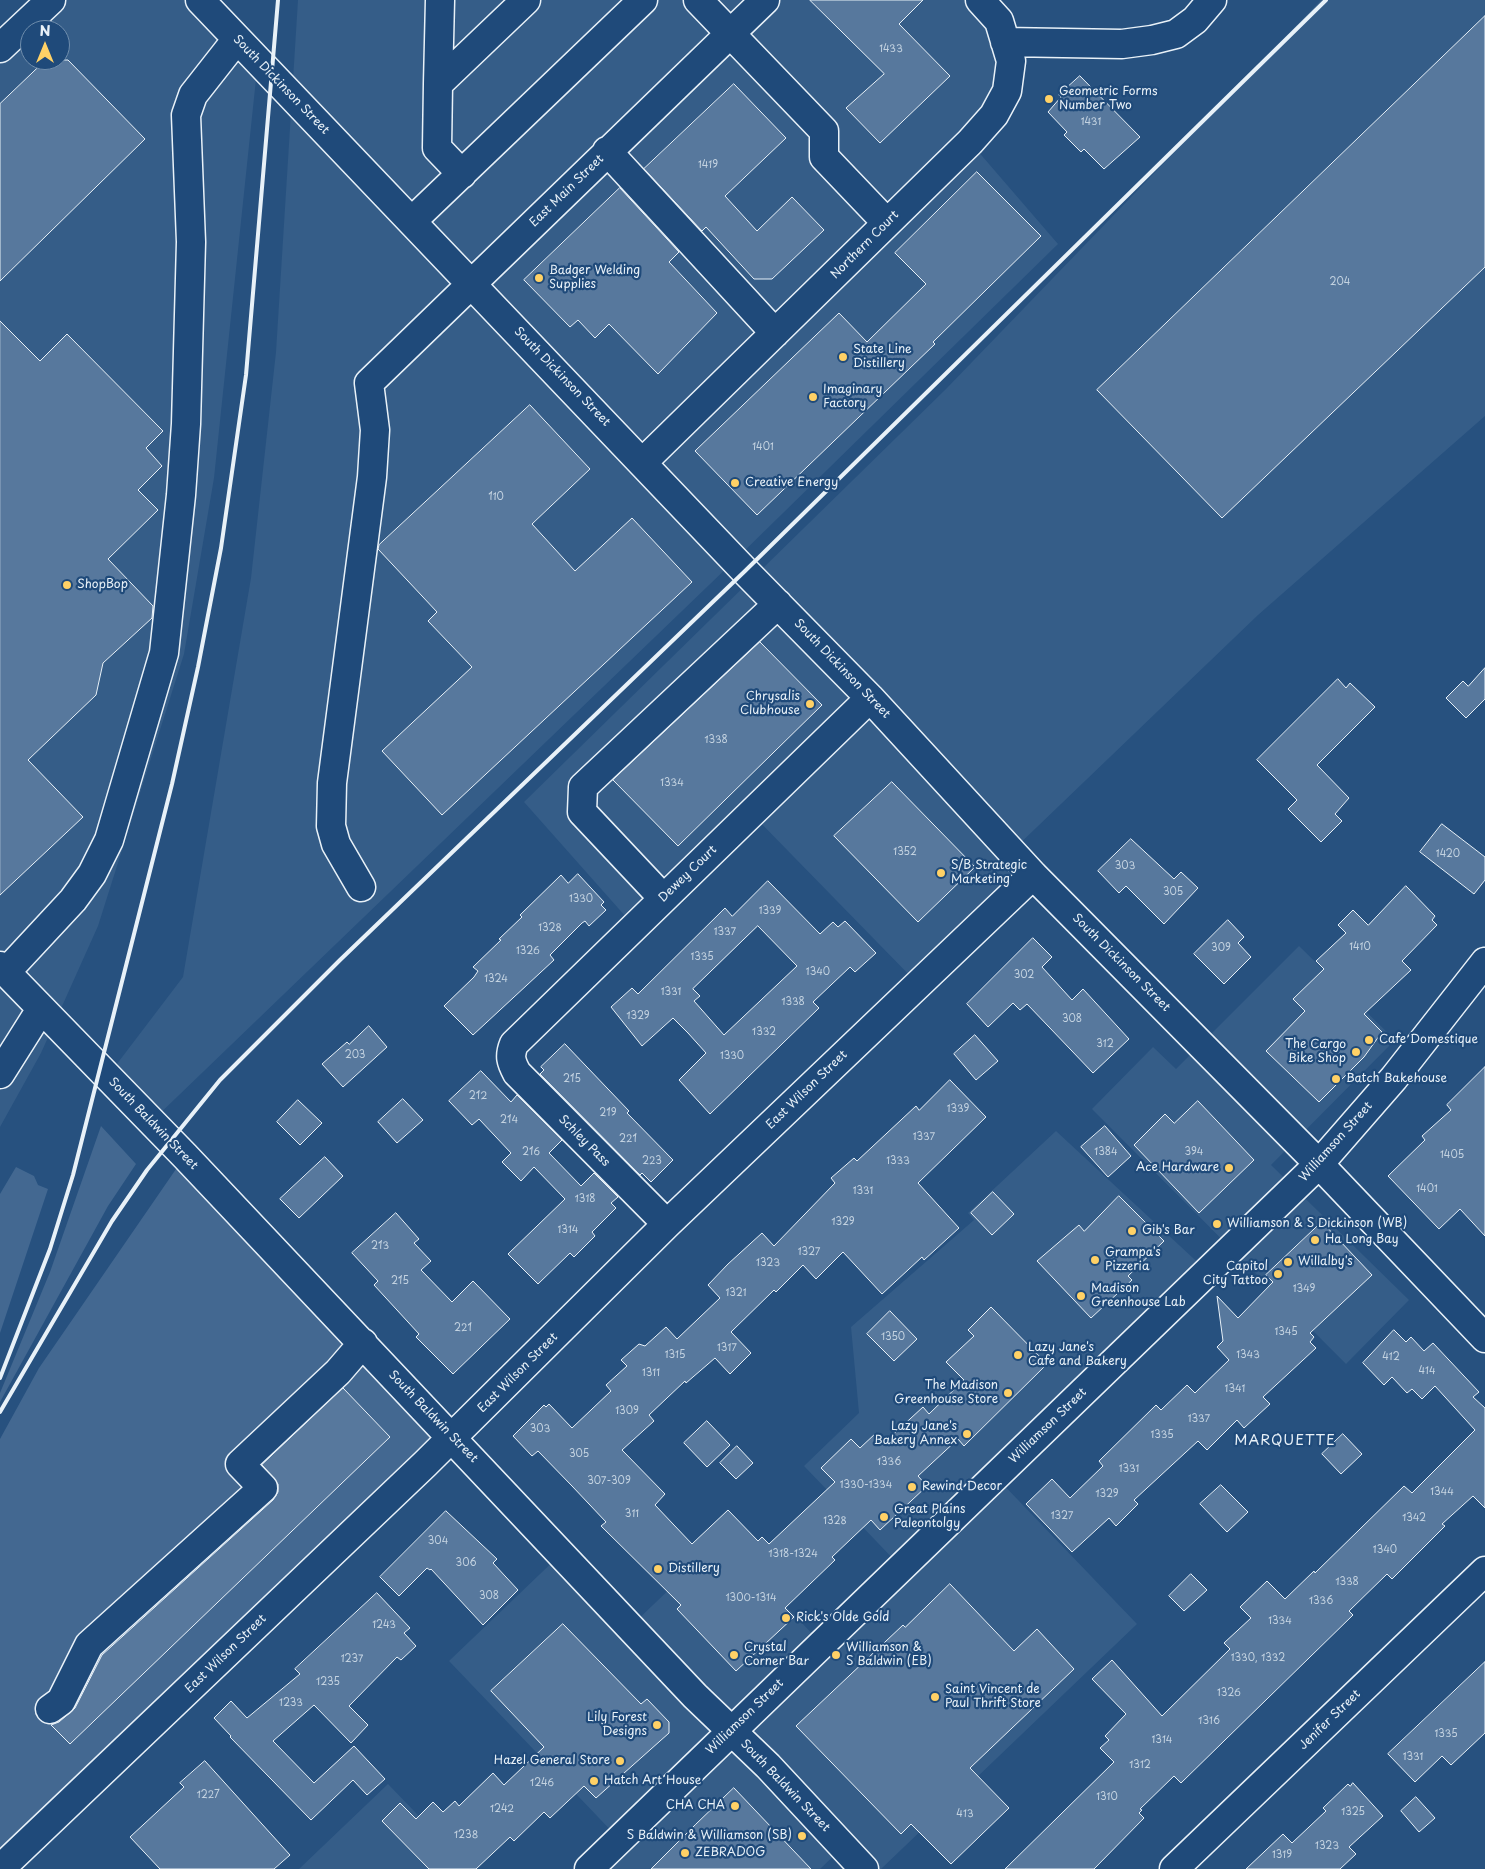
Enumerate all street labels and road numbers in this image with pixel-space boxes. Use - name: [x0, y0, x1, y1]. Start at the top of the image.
- street label: South Dickinson Street: [230, 32, 332, 138]
- street label: East Main Street: [527, 152, 607, 230]
- street label: Northern Court: [828, 208, 902, 282]
- street label: South Dickinson Street: [511, 324, 613, 430]
- street label: South Dickinson Street: [791, 616, 893, 722]
- street label: Dewey Court: [656, 843, 720, 905]
- street label: South Dickinson Street: [1069, 911, 1173, 1015]
- street label: East Wilson Street: [764, 1048, 850, 1132]
- street label: South Baldwin Street: [105, 1075, 201, 1173]
- street label: Williamson Street: [1296, 1099, 1376, 1185]
- street label: Schley Pass: [555, 1112, 613, 1170]
- street label: East Wilson Street: [475, 1330, 561, 1416]
- street label: South Baldwin Street: [385, 1368, 481, 1466]
- street label: Williamson Street: [1006, 1385, 1090, 1467]
- street label: East Wilson Street: [183, 1612, 269, 1696]
- street label: Williamson Street: [703, 1676, 787, 1758]
- street label: Jenifer Street: [1296, 1687, 1364, 1753]
- street label: South Baldwin Street: [737, 1737, 833, 1835]

